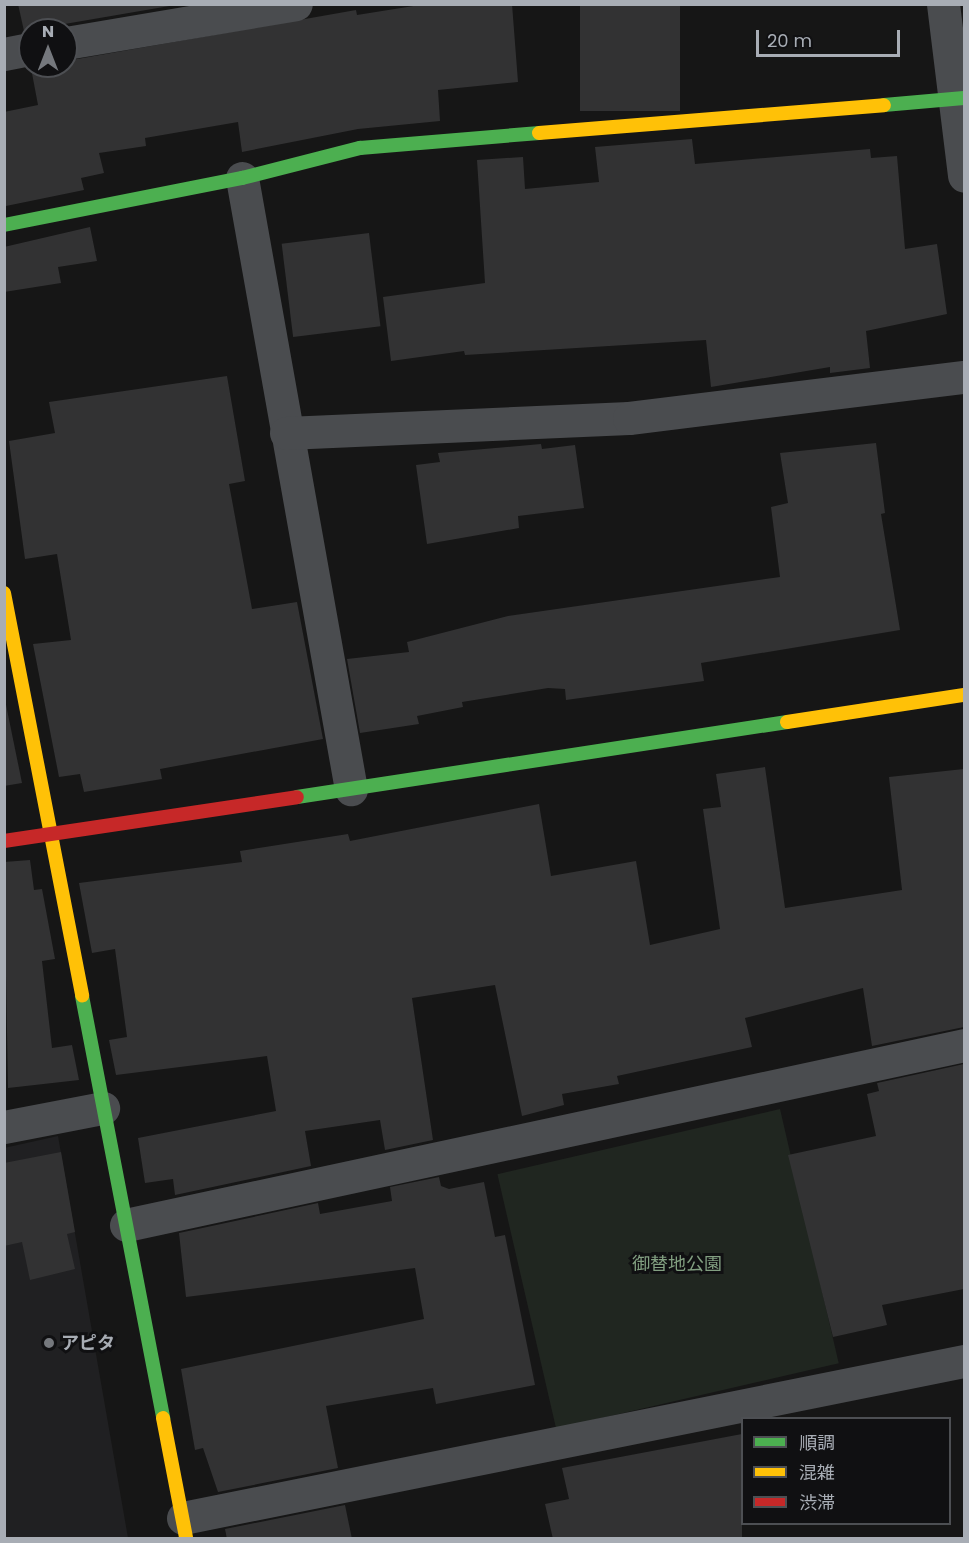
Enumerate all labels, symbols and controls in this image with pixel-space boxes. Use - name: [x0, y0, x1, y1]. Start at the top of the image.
- north arrow: [18, 18, 78, 78]
- scale bar: [759, 18, 903, 56]
- text: N: [42, 20, 54, 43]
- text: 20 m: [767, 28, 812, 53]
- park label: 御替地公園: [632, 1253, 722, 1275]
- place label: アピタ: [61, 1332, 115, 1354]
- marker: アピタ: [42, 1336, 56, 1350]
- legend: [741, 1417, 951, 1525]
- text: 順調: [799, 1430, 835, 1455]
- text: 混雑: [799, 1460, 835, 1485]
- text: 渋滞: [799, 1490, 835, 1515]

